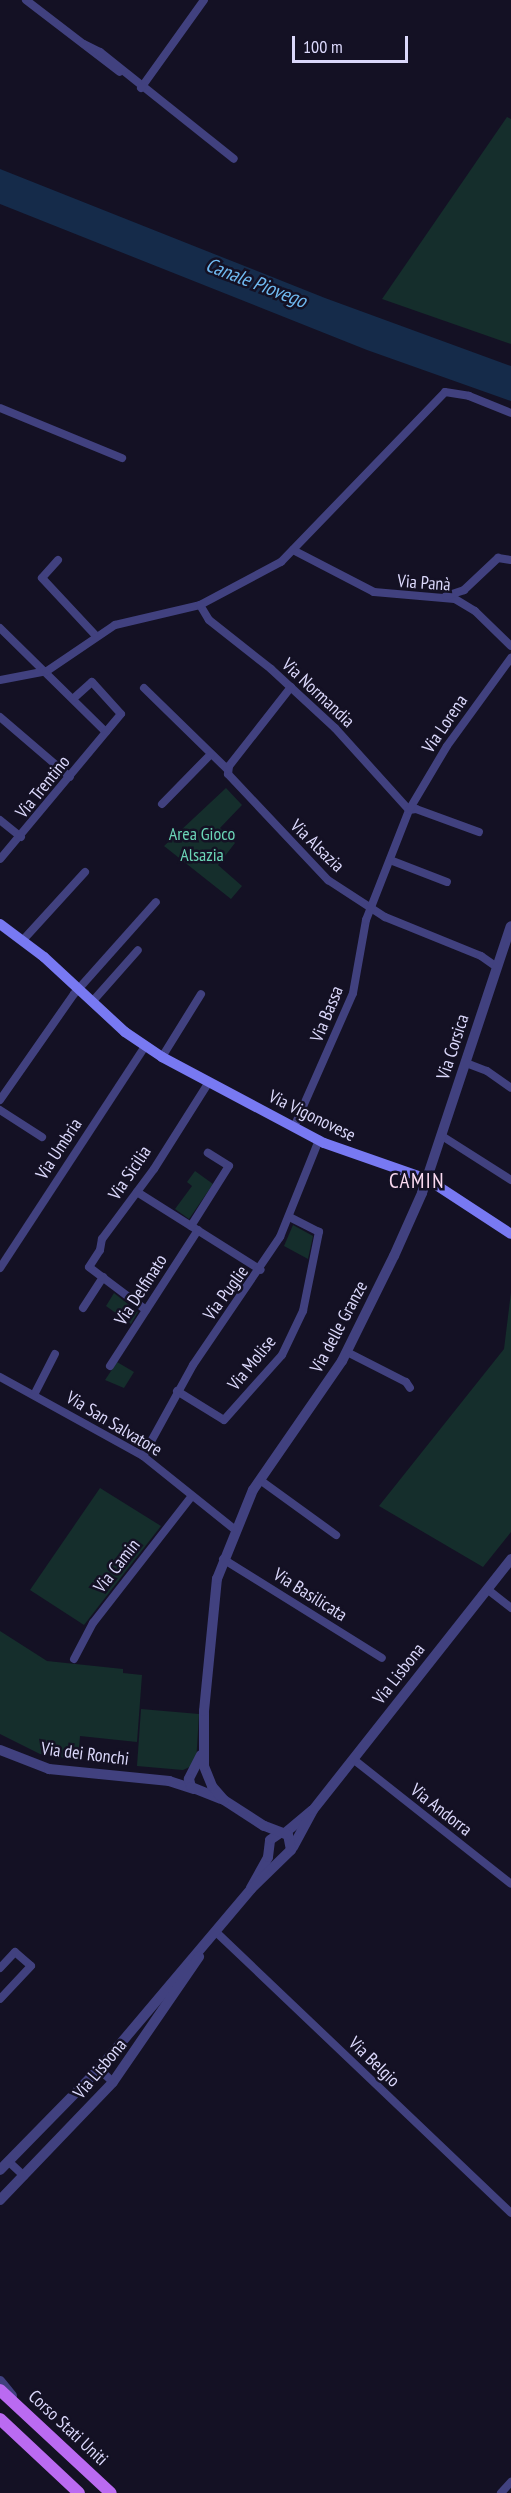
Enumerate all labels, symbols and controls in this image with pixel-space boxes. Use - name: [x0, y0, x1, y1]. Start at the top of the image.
- scale bar: [295, 24, 410, 62]
- text: 100 m: [303, 35, 343, 58]
- water label: Canale Piovego: [202, 253, 310, 313]
- street label: Via Panà: [397, 570, 451, 596]
- street label: Via Normandia: [277, 654, 359, 732]
- street label: Via Lorena: [418, 691, 472, 757]
- street label: Via Trentino: [11, 751, 75, 823]
- street label: Via Alsazia: [285, 815, 349, 877]
- park label: Area Gioco Alsazia: [169, 824, 235, 866]
- street label: Via Bassa: [306, 983, 348, 1045]
- street label: Via Corsica: [432, 1012, 474, 1082]
- street label: Via Vigonovese: [265, 1086, 359, 1146]
- street label: Via Umbria: [31, 1115, 87, 1183]
- street label: Via Sicilia: [104, 1142, 156, 1204]
- district label: CAMIN: [389, 1168, 445, 1194]
- street label: Via Delfinato: [110, 1251, 172, 1329]
- street label: Via Puglie: [199, 1262, 253, 1324]
- street label: Via delle Granze: [306, 1277, 372, 1377]
- street label: Via Molise: [223, 1331, 281, 1395]
- street label: Via San Salvatore: [62, 1387, 166, 1461]
- street label: Via Camin: [89, 1535, 145, 1597]
- street label: Via Basilicata: [269, 1564, 351, 1626]
- street label: Via Lisbona: [369, 1639, 429, 1709]
- street label: Via dei Ronchi: [40, 1738, 130, 1770]
- street label: Via Andorra: [406, 1779, 476, 1841]
- street label: Via Belgio: [344, 2032, 404, 2092]
- street label: Via Lisbona: [69, 2035, 131, 2103]
- street label: Corso Stati Uniti: [24, 2386, 112, 2470]

